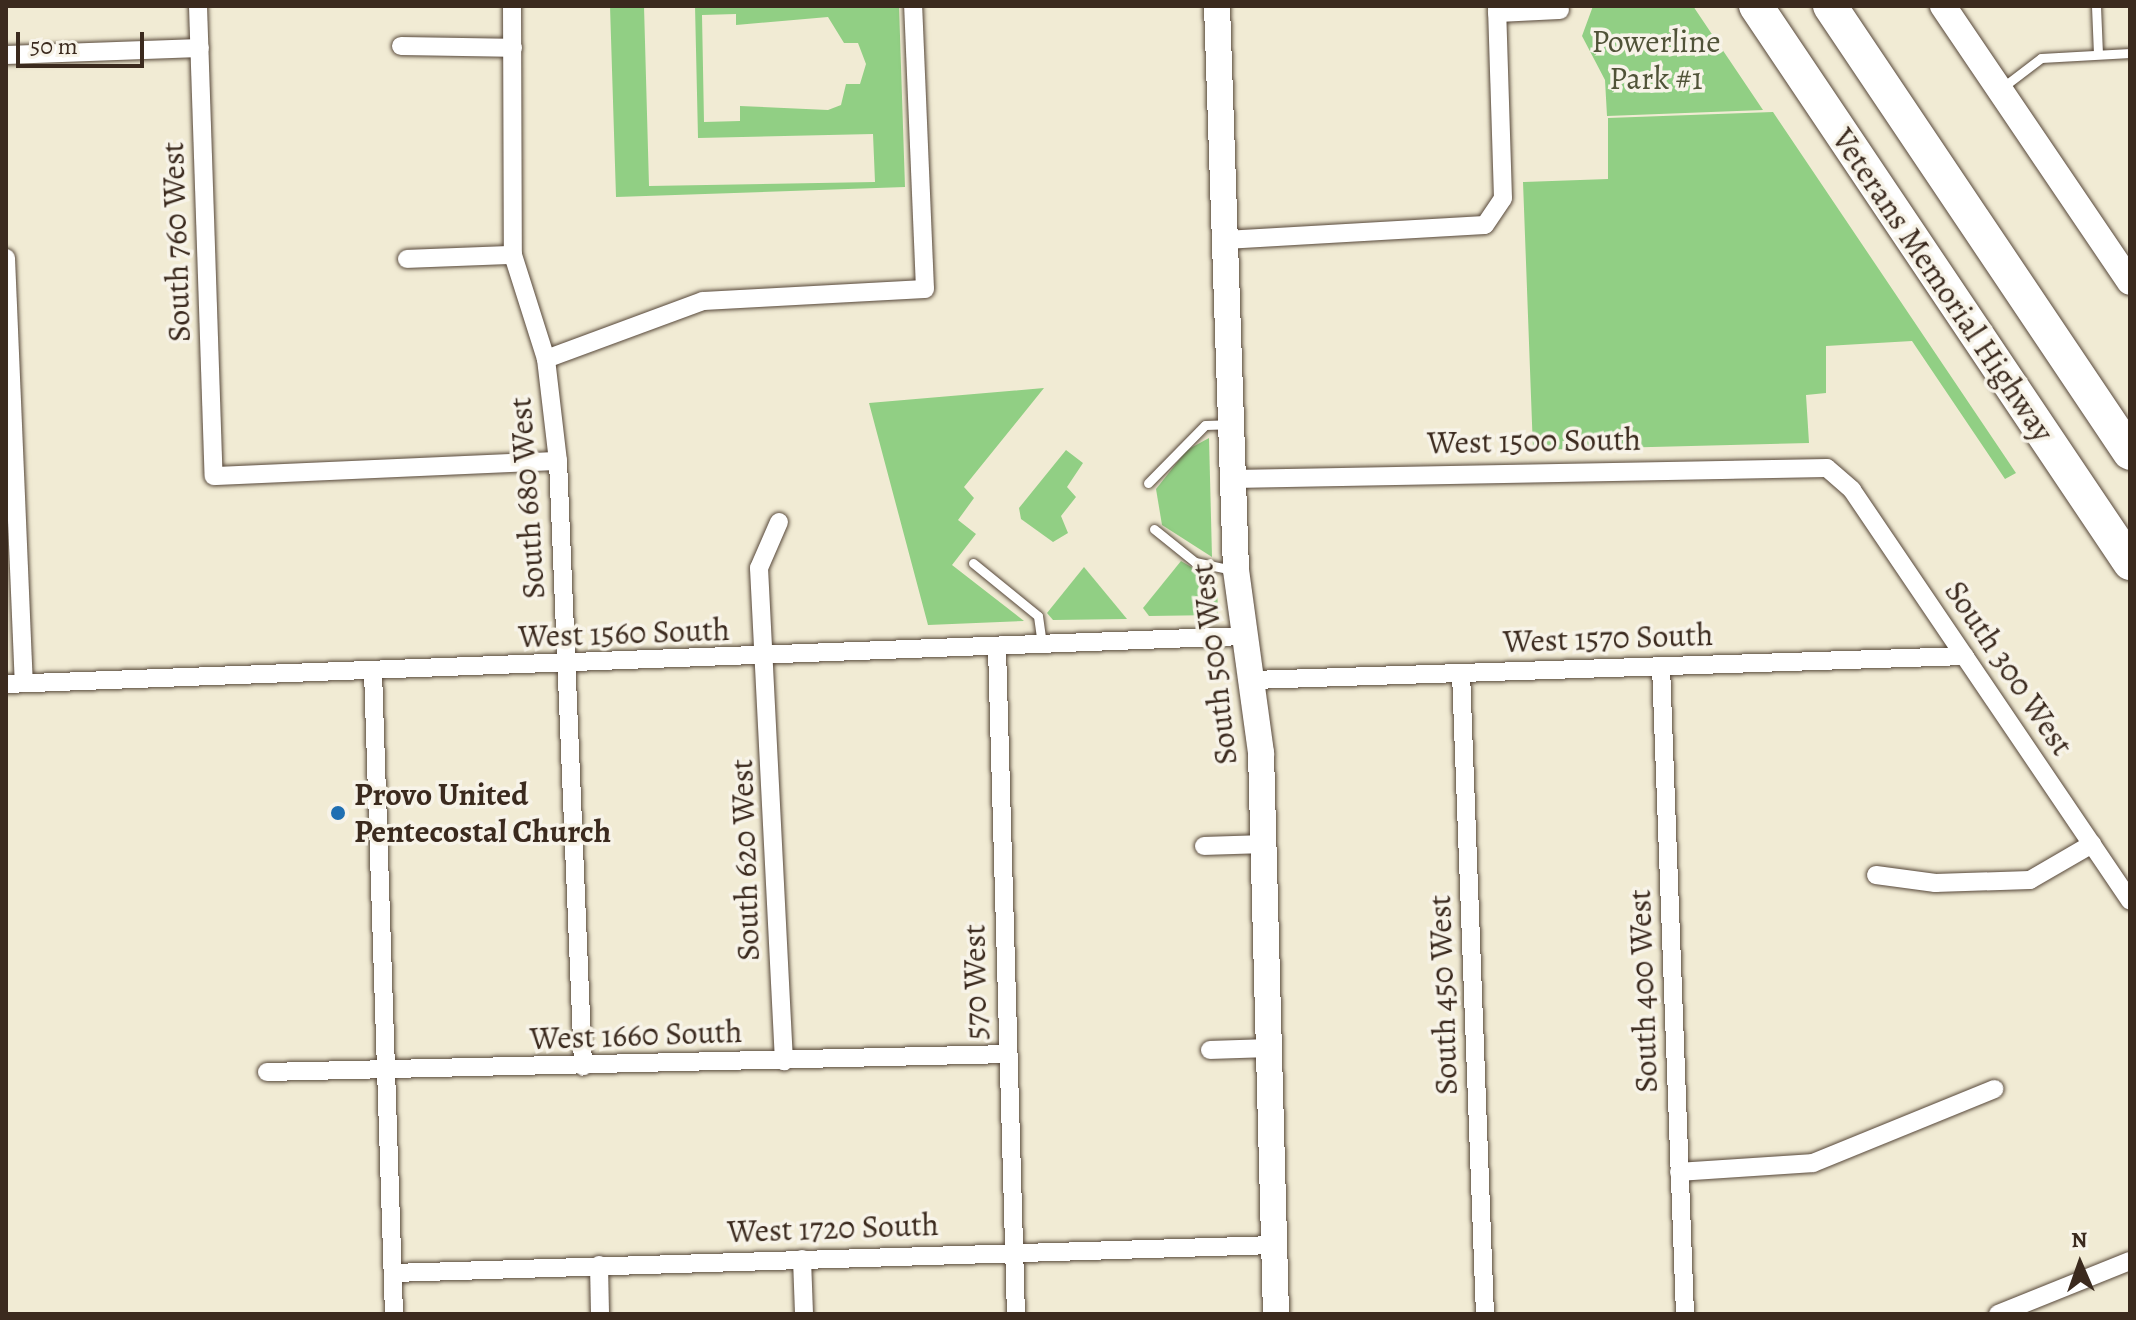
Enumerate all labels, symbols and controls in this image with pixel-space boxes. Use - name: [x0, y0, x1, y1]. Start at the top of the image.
- scale bar: [20, 16, 148, 66]
- park label: Powerline Park #1: [1592, 23, 1720, 98]
- text: 50 m: [30, 30, 78, 62]
- street label: Veterans Memorial Highway: [1824, 121, 2062, 449]
- street label: South 760 West: [153, 141, 199, 343]
- street label: South 680 West: [501, 396, 553, 600]
- street label: West 1500 South: [1427, 420, 1641, 462]
- street label: South 500 West: [1183, 561, 1245, 767]
- street label: South 300 West: [1936, 573, 2082, 763]
- street label: West 1560 South: [518, 610, 730, 656]
- street label: West 1570 South: [1502, 615, 1714, 661]
- street label: South 620 West: [722, 758, 768, 962]
- place label: Provo United Pentecostal Church: [354, 776, 611, 851]
- marker: Provo United Pentecostal Church: [329, 804, 347, 822]
- street label: South 400 West: [1620, 889, 1666, 1093]
- street label: South 450 West: [1420, 894, 1466, 1096]
- street label: 570 West: [955, 924, 995, 1040]
- street label: West 1660 South: [529, 1012, 743, 1058]
- street label: West 1720 South: [727, 1205, 939, 1251]
- north arrow: [2040, 1224, 2120, 1304]
- text: N: [2071, 1225, 2088, 1255]

